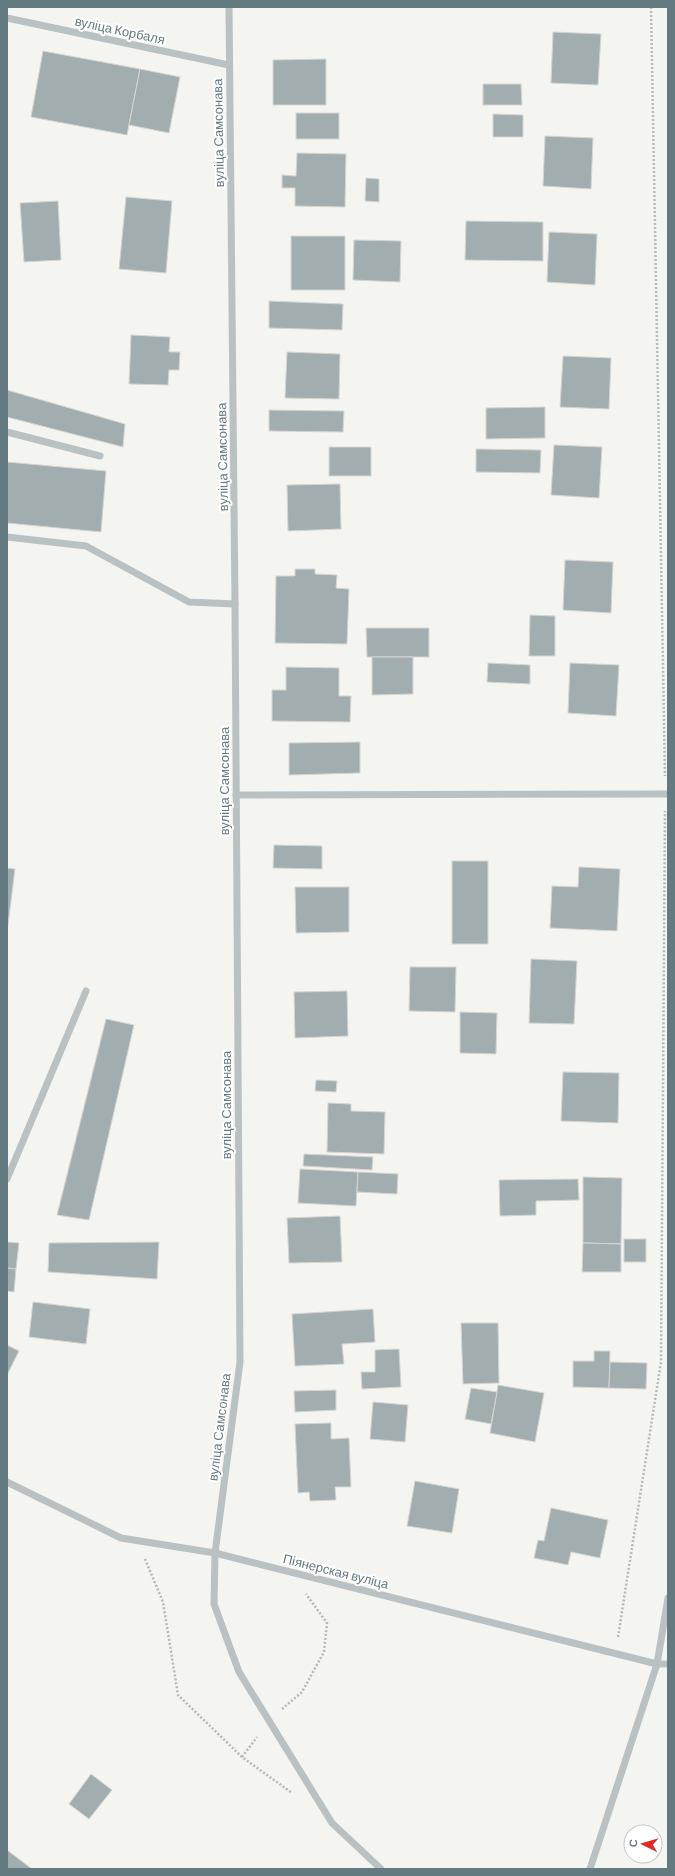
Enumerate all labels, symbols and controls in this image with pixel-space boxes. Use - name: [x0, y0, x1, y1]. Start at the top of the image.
- street label: вуліца Корбаля: [74, 13, 166, 47]
- street label: вуліца Самсонава: [209, 78, 227, 187]
- street label: вуліца Самсонава: [213, 402, 231, 511]
- street label: вуліца Самсонава: [216, 726, 232, 835]
- street label: вуліца Самсонава: [218, 1050, 234, 1159]
- street label: вуліца Самсонава: [204, 1371, 234, 1482]
- street label: Піянерская вуліца: [282, 1550, 391, 1592]
- north arrow: [623, 1824, 663, 1864]
- text: С: [626, 1839, 639, 1848]

